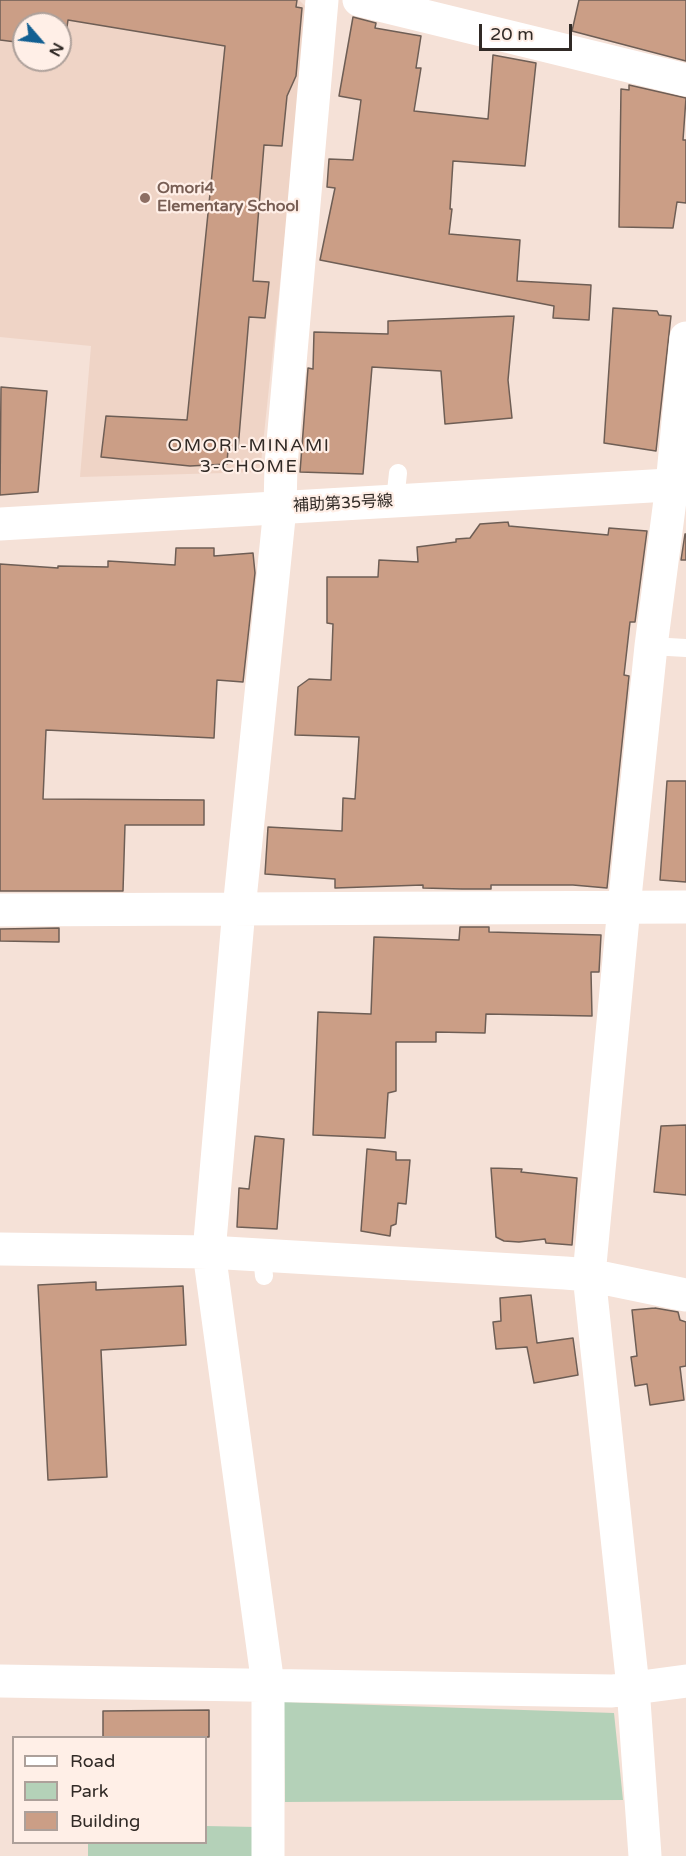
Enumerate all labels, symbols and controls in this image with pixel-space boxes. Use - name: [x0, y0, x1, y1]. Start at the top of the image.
- north arrow: [12, 12, 72, 72]
- scale bar: [482, 12, 575, 50]
- text: 20 m: [490, 23, 534, 45]
- text: N: [44, 39, 68, 60]
- place label: Omori4 Elementary School: [157, 179, 299, 217]
- marker: Omori4 Elementary School: [138, 191, 152, 205]
- district label: OMORI-MINAMI 3-CHOME: [168, 435, 330, 478]
- street label: 補助第35号線: [293, 492, 393, 516]
- legend: [12, 1736, 207, 1844]
- text: Road: [70, 1750, 115, 1772]
- text: Park: [70, 1780, 108, 1802]
- text: Building: [70, 1810, 140, 1832]

